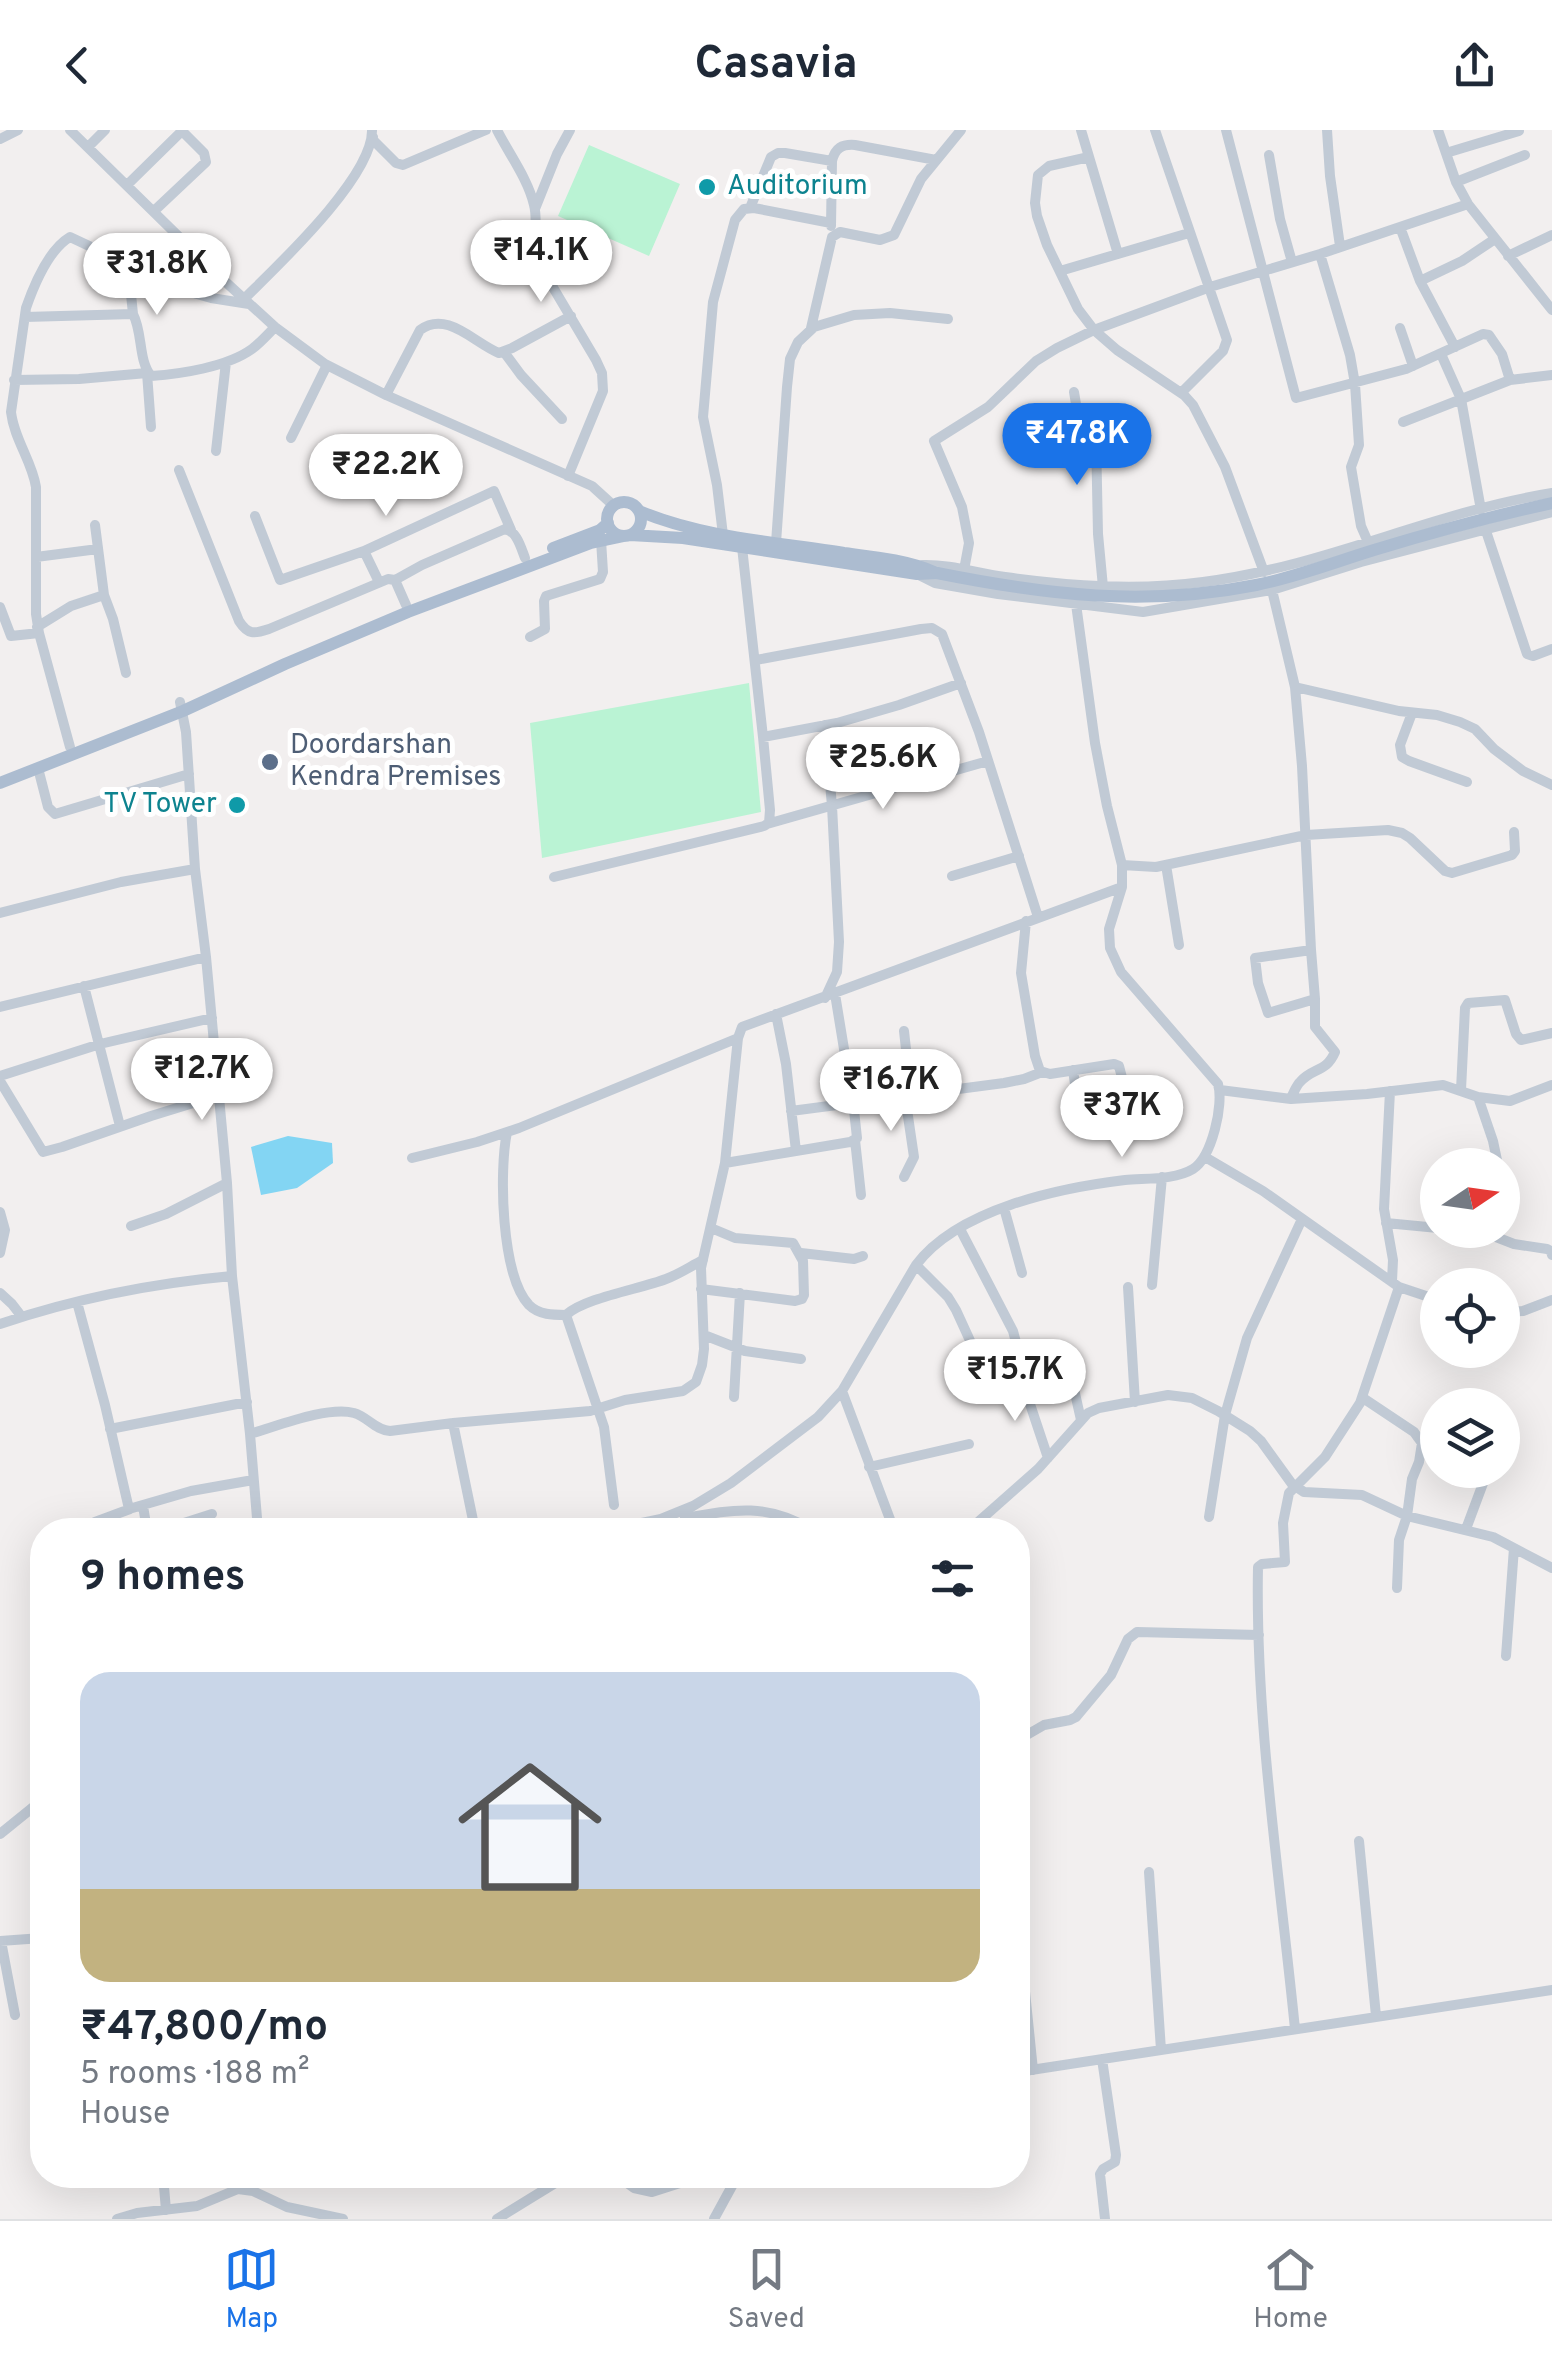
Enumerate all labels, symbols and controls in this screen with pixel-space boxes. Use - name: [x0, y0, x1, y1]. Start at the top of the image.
- text: Casavia: [694, 37, 858, 94]
- icon: back: [50, 38, 105, 93]
- icon: share: [1447, 38, 1502, 93]
- place label: Auditorium: [727, 169, 868, 205]
- marker: Auditorium: [696, 176, 718, 198]
- pin: ₹14.1K: [460, 220, 622, 305]
- text: ₹14.1K: [492, 232, 590, 272]
- pin: ₹31.8K: [76, 233, 238, 318]
- text: ₹31.8K: [105, 245, 209, 285]
- pin: ₹47.8K: [996, 403, 1158, 488]
- text: ₹47.8K: [1024, 415, 1130, 455]
- pin: ₹22.2K: [305, 434, 467, 519]
- text: ₹22.2K: [331, 446, 441, 486]
- pin: ₹25.6K: [802, 727, 964, 812]
- place label: Doordarshan Kendra Premises: [290, 728, 501, 796]
- text: ₹25.6K: [828, 739, 938, 779]
- marker: Doordarshan Kendra Premises: [259, 751, 281, 773]
- place label: TV Tower: [103, 787, 217, 823]
- marker: TV Tower: [226, 794, 248, 816]
- pin: ₹12.7K: [121, 1038, 283, 1123]
- pin: ₹16.7K: [810, 1049, 972, 1134]
- text: ₹12.7K: [153, 1050, 251, 1090]
- text: ₹16.7K: [842, 1061, 940, 1101]
- pin: ₹37K: [1063, 1075, 1181, 1160]
- text: ₹37K: [1082, 1087, 1162, 1127]
- north arrow: [1420, 1148, 1520, 1248]
- map controls: [1420, 1148, 1520, 1488]
- button: locate: [1420, 1268, 1520, 1368]
- pin: ₹15.7K: [934, 1339, 1096, 1424]
- text: ₹15.7K: [966, 1351, 1064, 1391]
- button: layers: [1420, 1388, 1520, 1488]
- icon: filters: [925, 1551, 980, 1606]
- text: 9 homes: [80, 1552, 245, 1605]
- icon: home: [440, 1737, 620, 1917]
- text: ₹47,800/mo: [80, 2002, 328, 2055]
- text: 5 rooms · 188 m²: [80, 2055, 310, 2095]
- text: House: [80, 2095, 170, 2135]
- tab: Map: [224, 2242, 279, 2338]
- tab: Saved: [728, 2242, 805, 2338]
- tab: Home: [1253, 2242, 1328, 2338]

